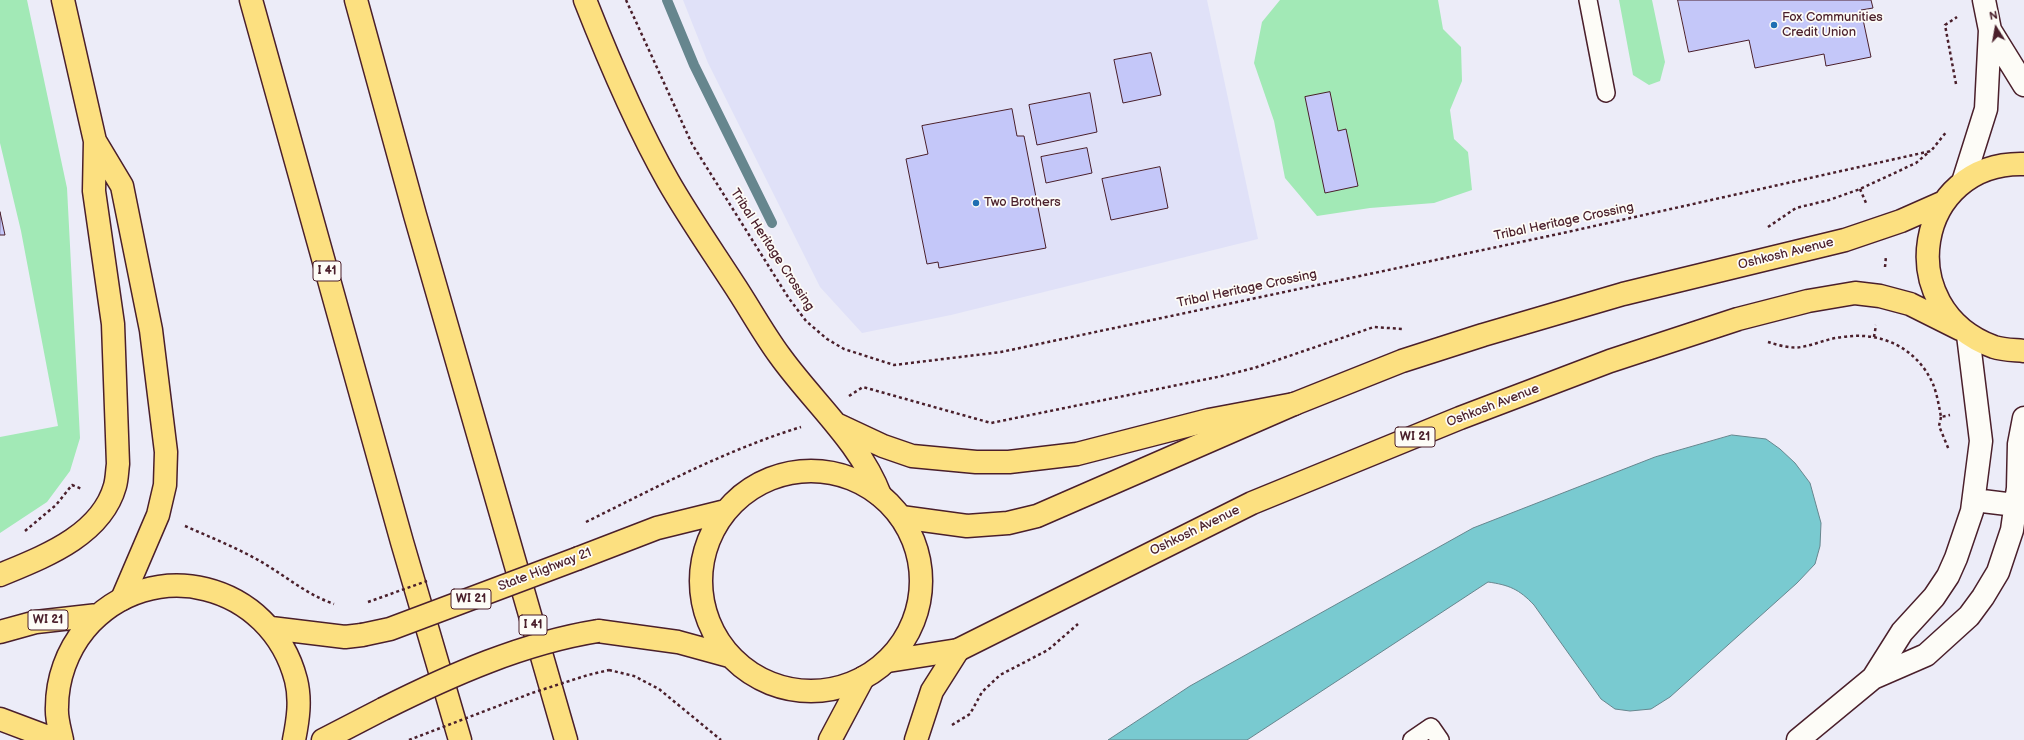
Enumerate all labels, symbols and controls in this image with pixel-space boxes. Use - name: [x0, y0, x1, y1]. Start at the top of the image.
- north arrow: [1976, 8, 2016, 48]
- text: N: [1988, 9, 1999, 23]
- place label: Fox Communities Credit Union: [1782, 10, 1883, 41]
- marker: Fox Communities Credit Union: [1769, 20, 1779, 30]
- street label: Tribal Heritage Crossing: [727, 186, 817, 314]
- place label: Two Brothers: [984, 195, 1061, 211]
- marker: Two Brothers: [971, 198, 981, 208]
- street label: Tribal Heritage Crossing: [1493, 200, 1635, 244]
- street label: Oshkosh Avenue: [1737, 235, 1835, 273]
- road number: I 41: [313, 261, 341, 281]
- street label: Tribal Heritage Crossing: [1176, 267, 1318, 311]
- street label: Oshkosh Avenue: [1445, 381, 1541, 431]
- road number: WI 21: [1395, 427, 1435, 447]
- street label: Oshkosh Avenue: [1148, 503, 1242, 559]
- street label: State Highway 21: [496, 545, 594, 595]
- road number: WI 21: [451, 589, 491, 609]
- road number: WI 21: [28, 610, 68, 630]
- road number: I 41: [519, 615, 547, 635]

